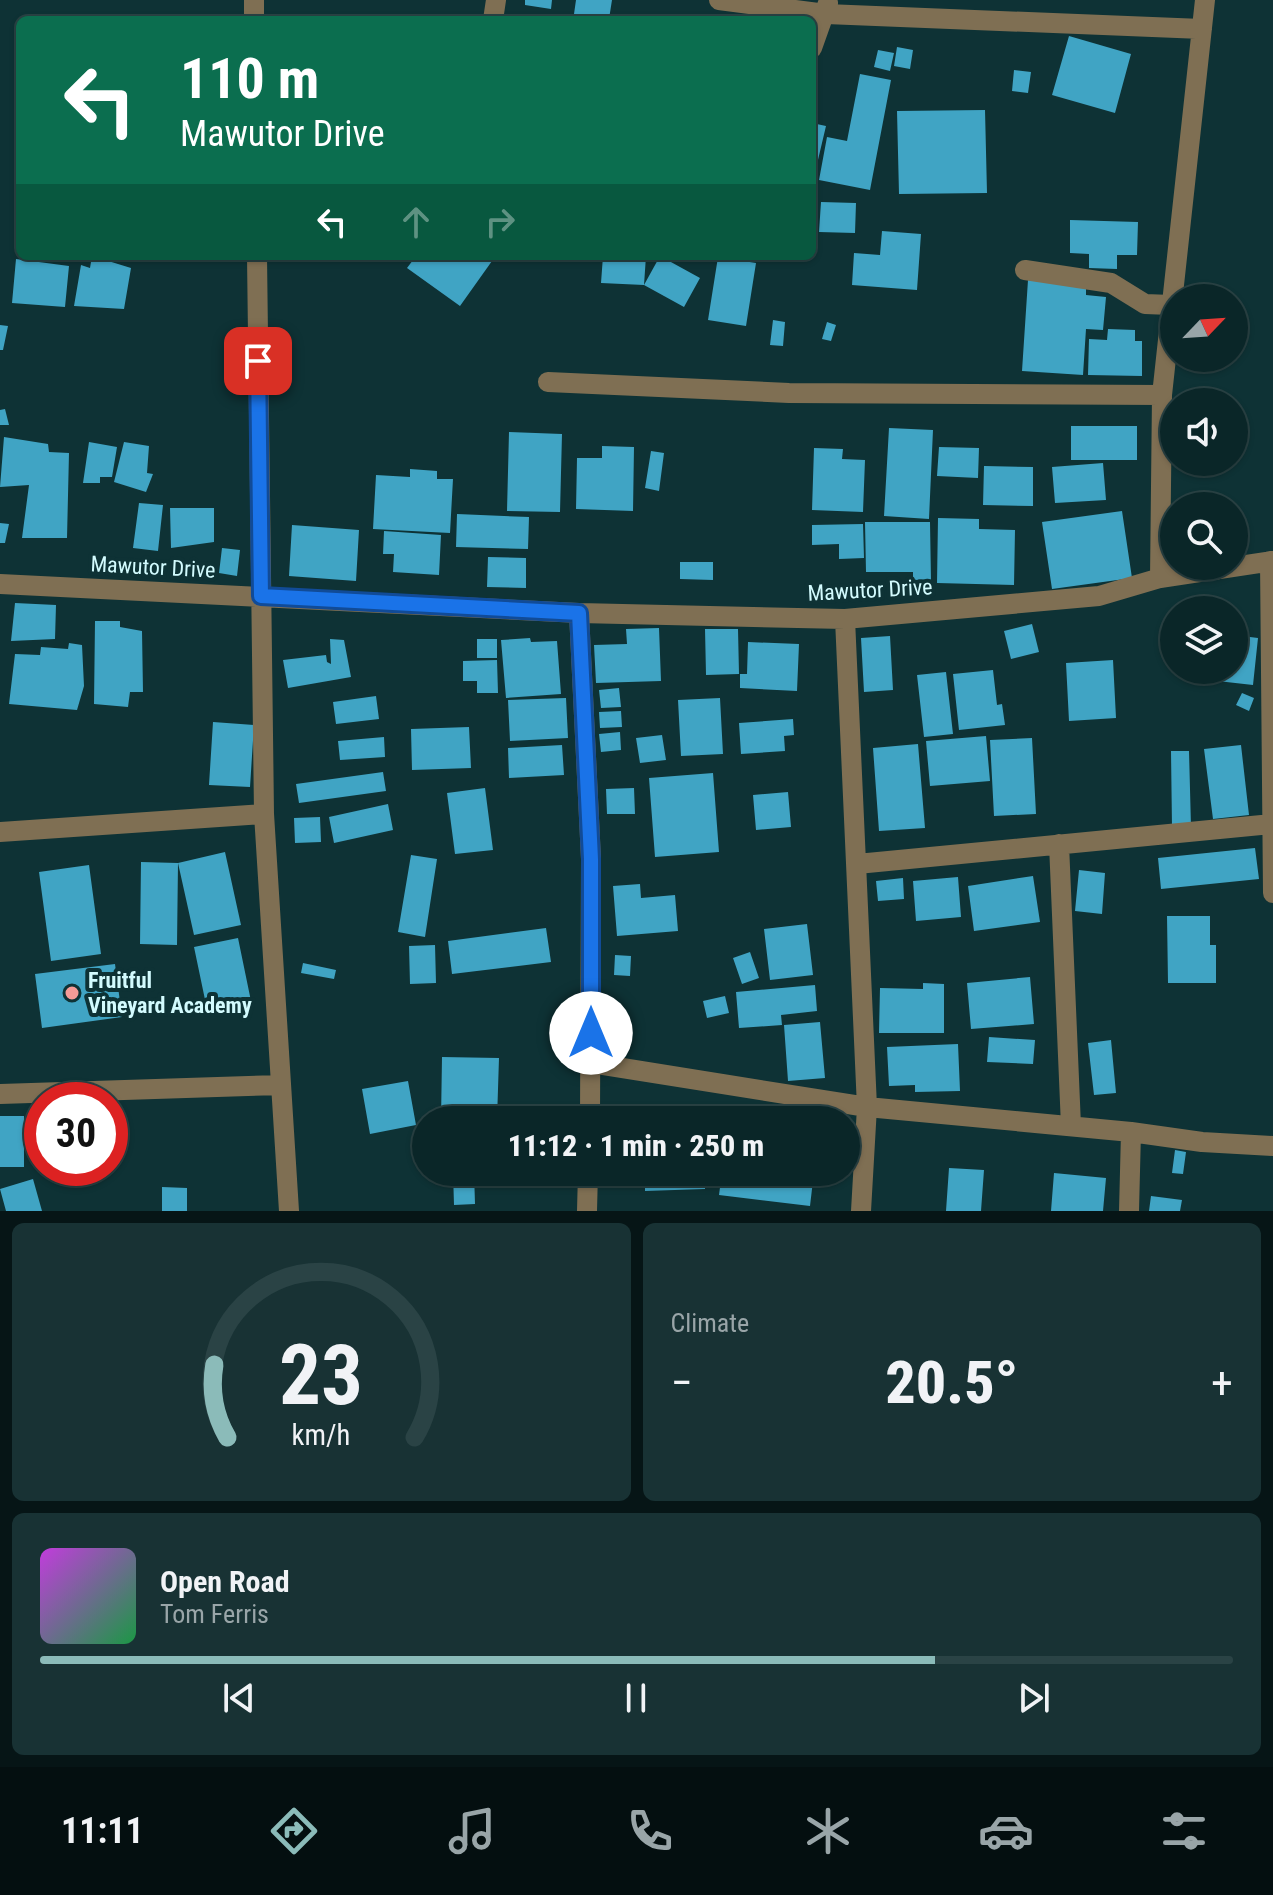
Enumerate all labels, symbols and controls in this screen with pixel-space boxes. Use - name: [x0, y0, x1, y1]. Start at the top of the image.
- text: 110 m: [180, 46, 319, 112]
- icon: left: [48, 48, 152, 152]
- text: Mawutor Drive: [180, 113, 385, 155]
- icon: left: [310, 200, 354, 244]
- icon: ahead: [394, 200, 438, 244]
- icon: right: [478, 200, 522, 244]
- north arrow: [1160, 284, 1248, 372]
- map controls: [1160, 284, 1248, 684]
- pin: [224, 327, 292, 395]
- icon: arrive: [236, 339, 280, 383]
- button: sound: [1160, 388, 1248, 476]
- button: search: [1160, 492, 1248, 580]
- street label: Mawutor Drive: [90, 551, 216, 583]
- street label: Mawutor Drive: [807, 574, 933, 606]
- button: layers: [1160, 596, 1248, 684]
- place label: Fruitful Vineyard Academy: [88, 968, 252, 1018]
- marker: Fruitful Vineyard Academy: [63, 984, 81, 1002]
- position arrow: [549, 991, 633, 1075]
- speed limit sign: 30: [24, 1082, 128, 1186]
- text: 11:12 · 1 min · 250 m: [508, 1128, 764, 1163]
- text: Climate: [671, 1308, 749, 1338]
- text: 23: [279, 1327, 363, 1424]
- text: 20.5°: [885, 1347, 1018, 1418]
- text: −: [671, 1357, 693, 1409]
- text: +: [1211, 1357, 1233, 1409]
- text: km/h: [292, 1418, 351, 1452]
- text: Open Road: [160, 1564, 290, 1599]
- text: Tom Ferris: [160, 1599, 269, 1629]
- icon: previous: [217, 1676, 261, 1720]
- icon: pause: [614, 1676, 658, 1720]
- icon: next: [1012, 1676, 1056, 1720]
- icon: directions: [266, 1803, 322, 1859]
- icon: music: [444, 1803, 500, 1859]
- icon: phone: [622, 1803, 678, 1859]
- icon: climate: [800, 1803, 856, 1859]
- icon: car: [978, 1803, 1034, 1859]
- icon: filters: [1156, 1803, 1212, 1859]
- text: 11:11: [61, 1810, 144, 1852]

